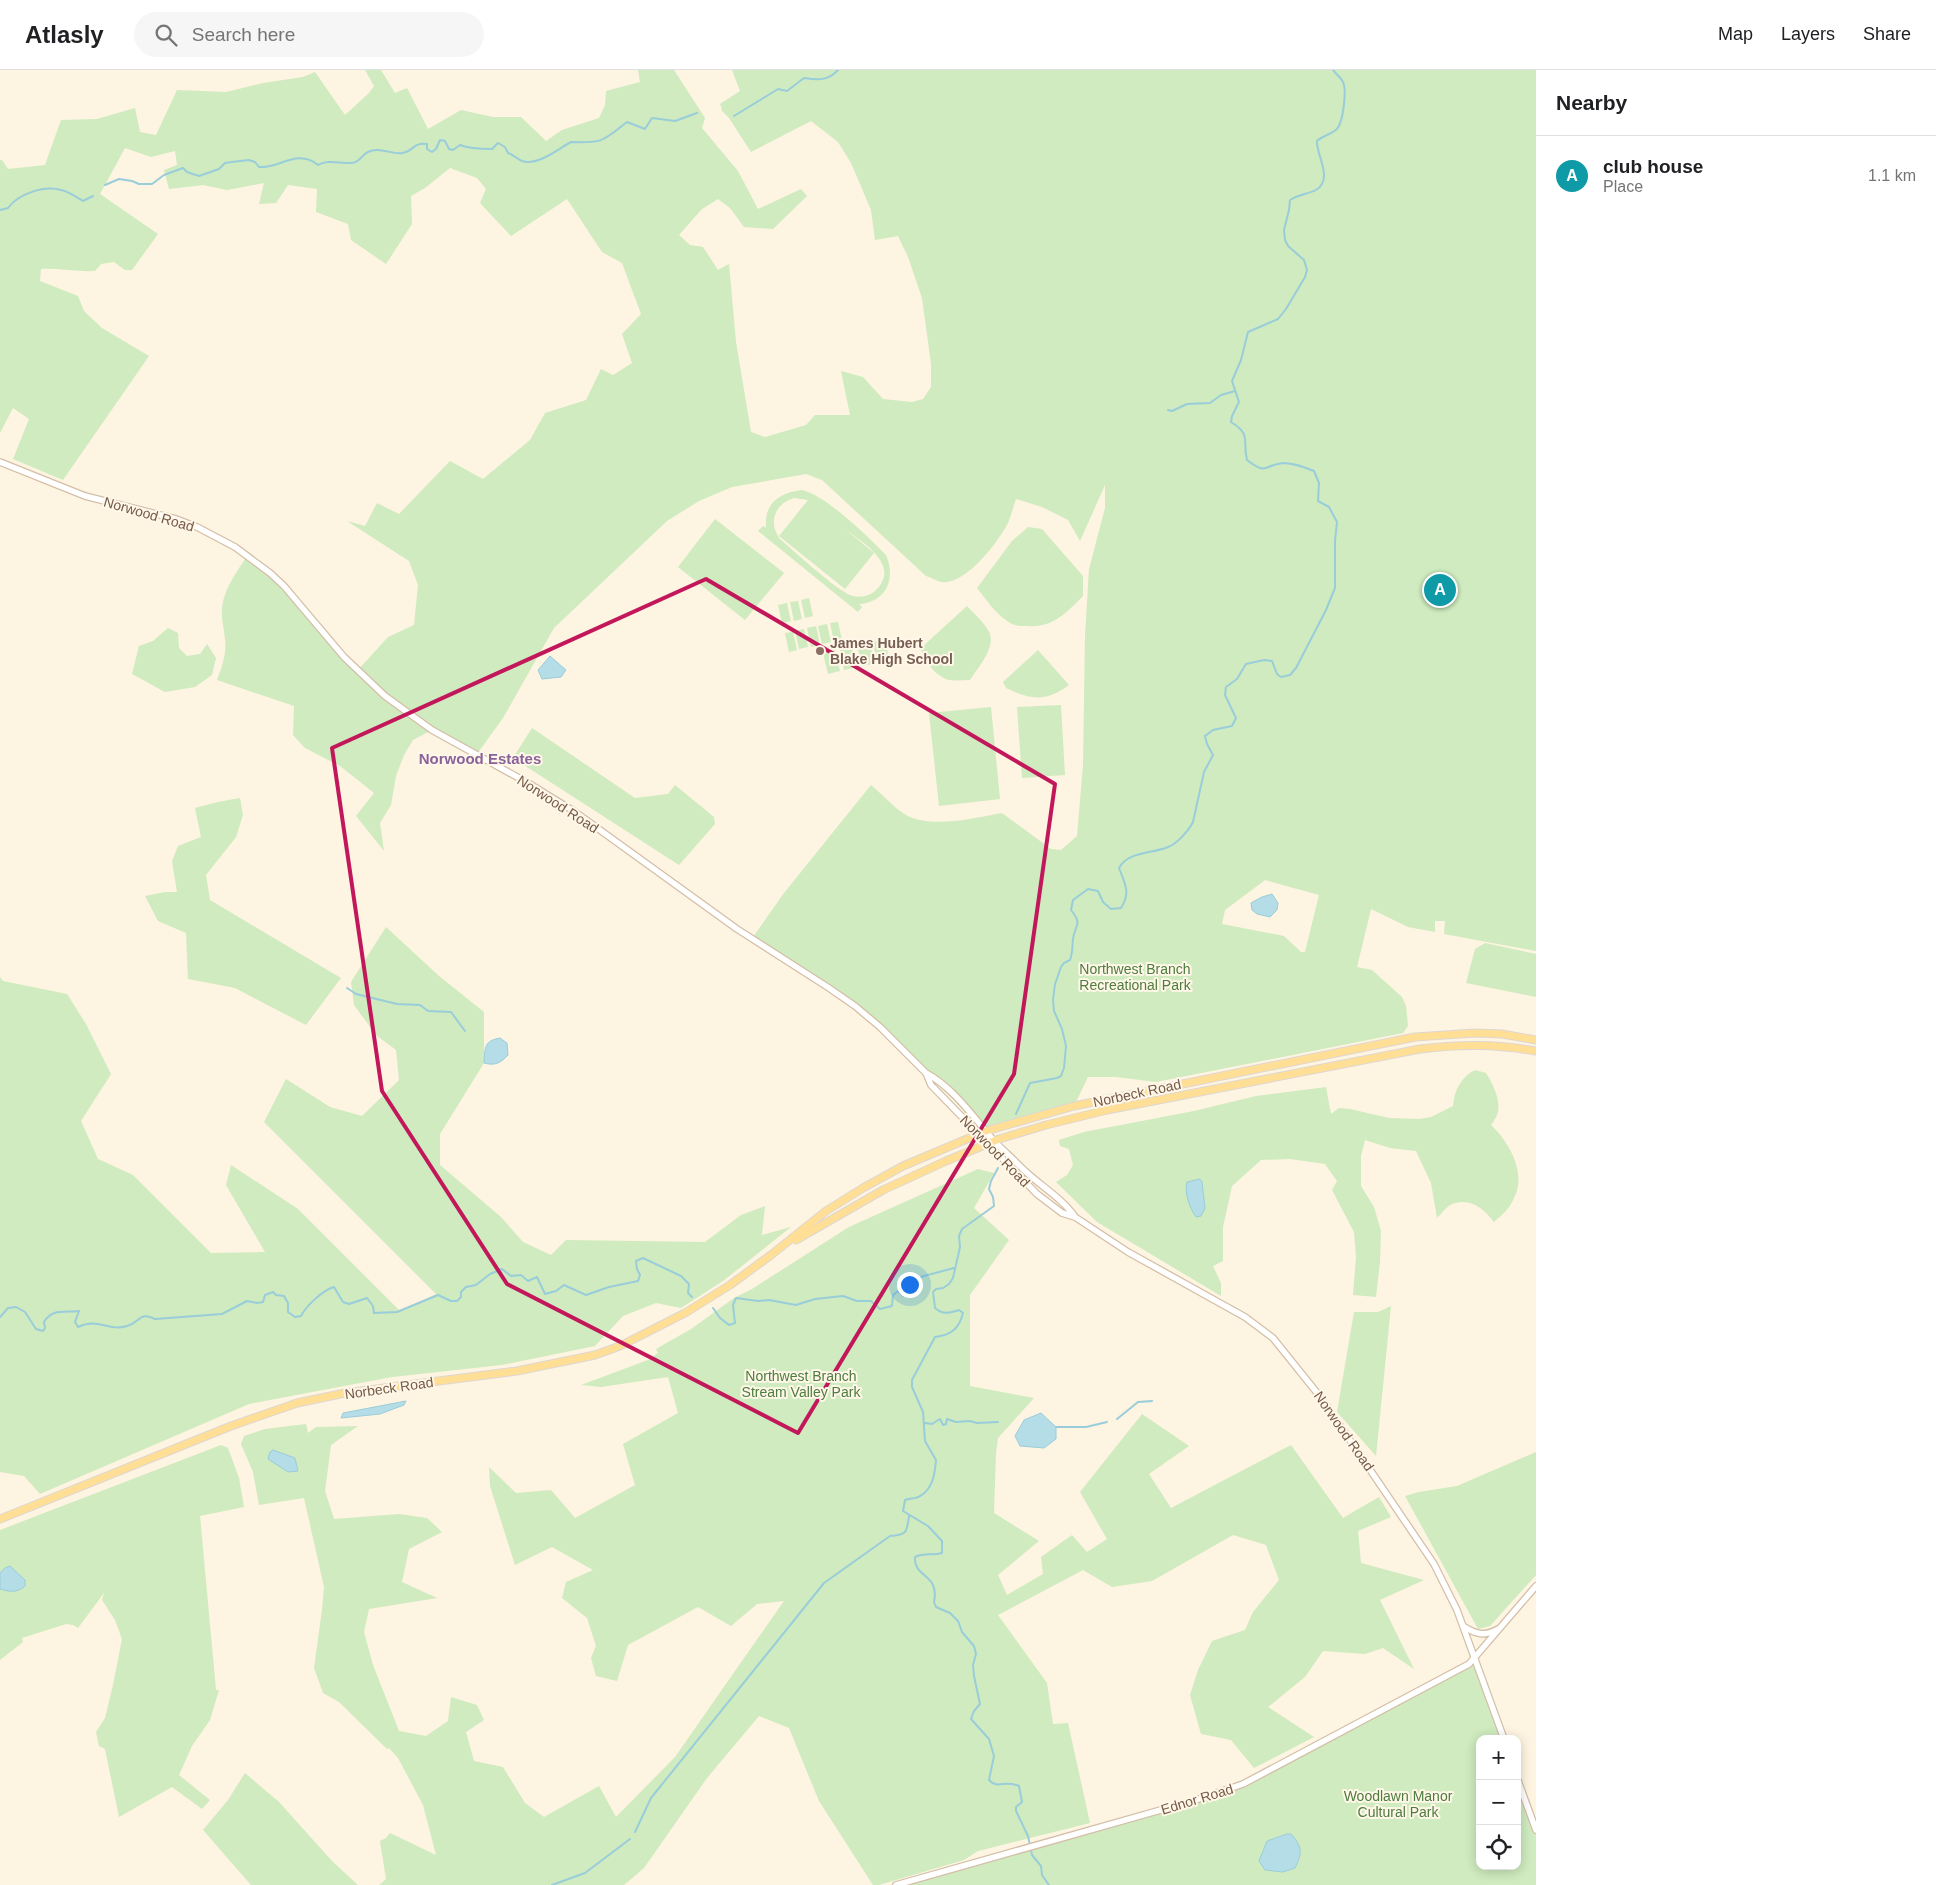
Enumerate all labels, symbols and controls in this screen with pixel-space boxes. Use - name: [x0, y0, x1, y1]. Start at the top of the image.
- search box: [134, 12, 484, 57]
- text: Atlasly: [25, 21, 104, 48]
- icon: search: [152, 21, 180, 49]
- text: Search here: [192, 24, 295, 45]
- text: Map: [1718, 24, 1753, 44]
- text: Layers: [1781, 24, 1835, 44]
- text: Share: [1863, 24, 1911, 44]
- text: Nearby: [1556, 91, 1627, 114]
- text: club house: [1603, 156, 1703, 177]
- text: A: [1566, 167, 1578, 184]
- text: 1.1 km: [1868, 167, 1916, 184]
- text: Place: [1603, 178, 1643, 195]
- street label: Norwood Road: [102, 493, 196, 535]
- pin: A: [1424, 571, 1456, 609]
- place label: James Hubert Blake High School: [830, 635, 953, 667]
- marker: James Hubert Blake High School: [814, 645, 826, 657]
- district label: Norwood Estates: [419, 750, 541, 767]
- street label: Norwood Road: [514, 772, 602, 836]
- park label: Northwest Branch Recreational Park: [1079, 961, 1192, 993]
- street label: Norbeck Road: [1092, 1076, 1182, 1110]
- street label: Norwood Road: [957, 1112, 1033, 1190]
- your location: [897, 1272, 923, 1298]
- park label: Northwest Branch Stream Valley Park: [742, 1368, 861, 1400]
- street label: Norbeck Road: [344, 1374, 434, 1402]
- street label: Norwood Road: [1311, 1388, 1377, 1474]
- map controls: [1476, 1735, 1521, 1870]
- button: +: [1476, 1735, 1521, 1780]
- street label: Ednor Road: [1159, 1780, 1235, 1818]
- button: −: [1476, 1780, 1521, 1825]
- park label: Woodlawn Manor Cultural Park: [1344, 1788, 1453, 1820]
- button: locate: [1476, 1825, 1521, 1870]

